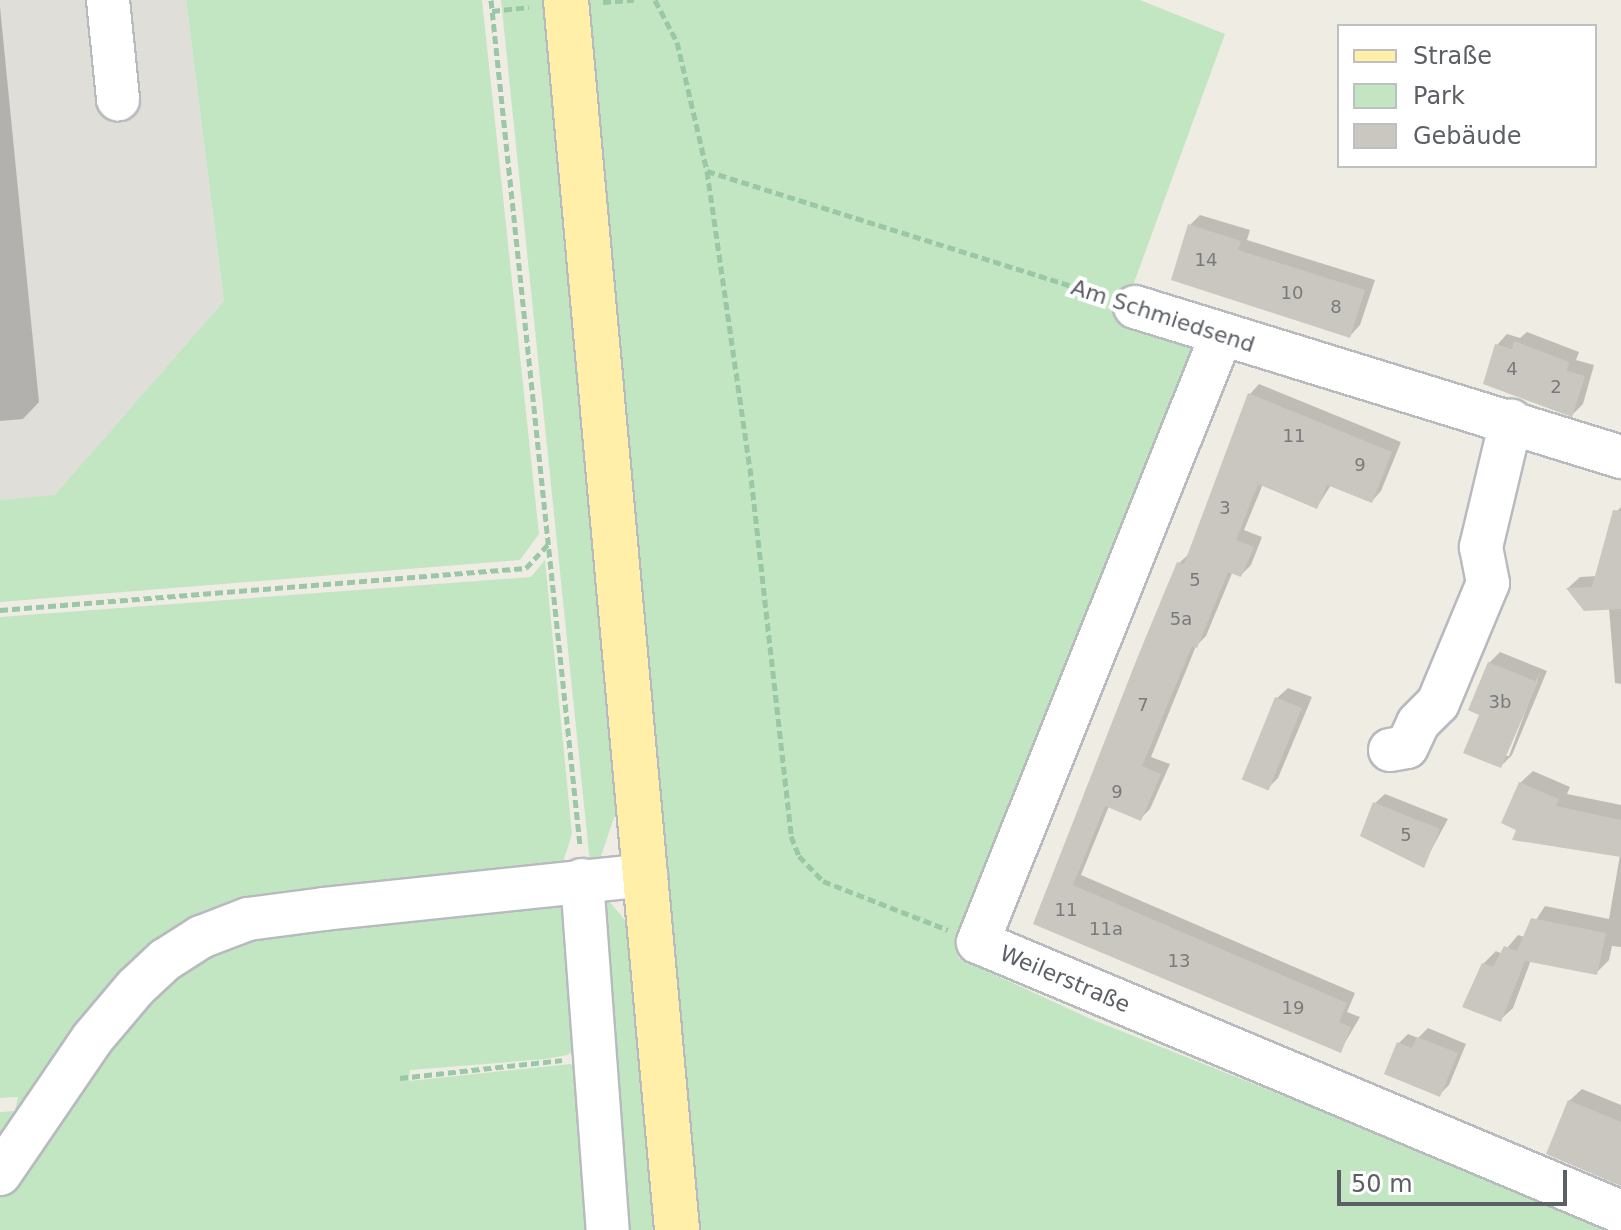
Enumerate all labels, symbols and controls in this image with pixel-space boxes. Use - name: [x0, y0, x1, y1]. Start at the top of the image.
- legend: [1337, 24, 1597, 168]
- text: Straße: [1413, 42, 1492, 70]
- text: Park: [1413, 82, 1465, 110]
- text: Gebäude: [1413, 122, 1522, 150]
- house number: 14: [1195, 249, 1217, 271]
- street label: Am Schmiedsend: [1068, 274, 1258, 358]
- house number: 10: [1281, 282, 1303, 304]
- house number: 8: [1330, 296, 1342, 318]
- house number: 4: [1506, 358, 1518, 380]
- house number: 2: [1550, 376, 1562, 398]
- house number: 11: [1283, 425, 1305, 447]
- house number: 9: [1354, 454, 1366, 476]
- house number: 3: [1219, 497, 1231, 519]
- house number: 5: [1189, 569, 1201, 591]
- house number: 5a: [1170, 608, 1192, 630]
- house number: 3b: [1489, 691, 1511, 713]
- house number: 7: [1137, 694, 1149, 716]
- house number: 9: [1111, 781, 1123, 803]
- house number: 5: [1400, 824, 1412, 846]
- house number: 11: [1055, 899, 1077, 921]
- house number: 11a: [1089, 918, 1123, 940]
- street label: Weilerstraße: [996, 940, 1134, 1018]
- house number: 13: [1168, 950, 1190, 972]
- house number: 19: [1282, 997, 1304, 1019]
- scale bar: [1341, 1154, 1571, 1204]
- text: 50 m: [1351, 1170, 1413, 1198]

